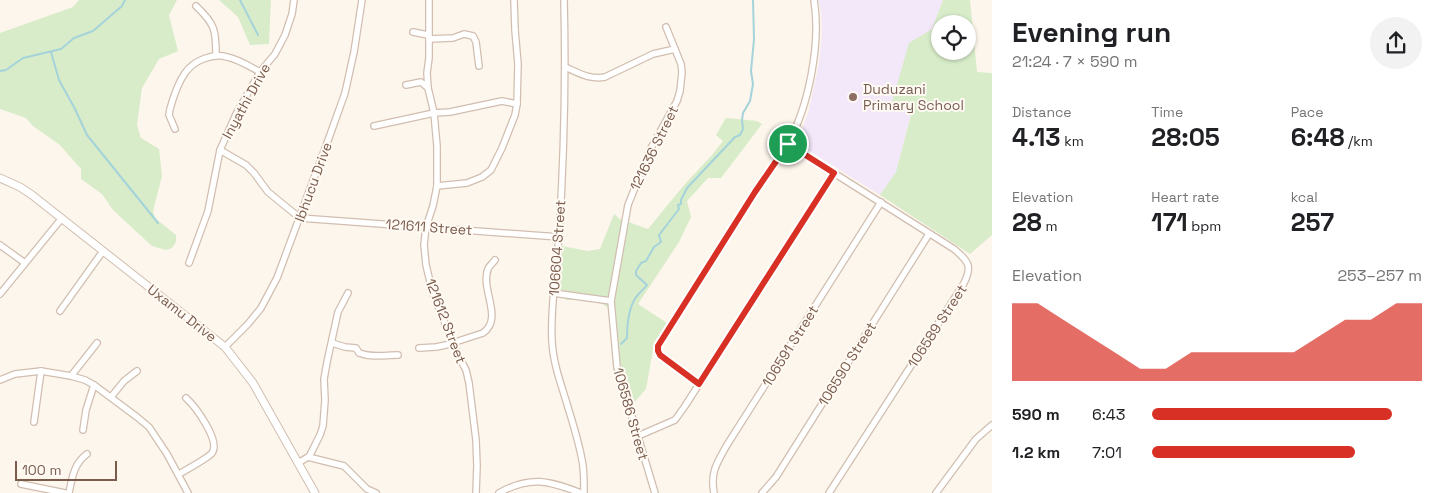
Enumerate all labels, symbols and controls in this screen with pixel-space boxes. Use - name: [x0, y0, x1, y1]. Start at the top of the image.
- text: Evening run: [1012, 14, 1171, 50]
- map controls: [931, 15, 976, 60]
- button: locate: [931, 15, 976, 60]
- button: share: [1370, 17, 1422, 69]
- text: 21:24 · 7 × 590 m: [1012, 51, 1137, 72]
- street label: Inyathi Drive: [218, 60, 274, 142]
- place label: Duduzani Primary School: [863, 80, 964, 114]
- marker: Duduzani Primary School: [847, 91, 859, 103]
- street label: 121636 Street: [626, 103, 682, 193]
- text: Distance: [1012, 103, 1072, 121]
- text: Time: [1151, 103, 1183, 121]
- text: Pace: [1291, 103, 1323, 121]
- text: 4.13: [1012, 121, 1061, 153]
- text: 28:05: [1151, 121, 1220, 153]
- text: 6:48: [1291, 121, 1344, 153]
- pin: [767, 123, 809, 165]
- icon: arrive: [774, 130, 802, 158]
- text: km: [1061, 132, 1084, 150]
- text: /km: [1344, 132, 1373, 150]
- street label: Ibhucu Drive: [290, 140, 336, 224]
- text: Elevation: [1012, 188, 1073, 206]
- text: Heart rate: [1151, 188, 1219, 206]
- text: kcal: [1291, 188, 1318, 206]
- street label: 106604 Street: [545, 199, 569, 297]
- text: 28: [1012, 206, 1042, 238]
- text: 171: [1151, 206, 1188, 238]
- text: 257: [1291, 206, 1334, 238]
- street label: 121611 Street: [385, 215, 473, 239]
- text: m: [1042, 217, 1058, 235]
- text: bpm: [1188, 217, 1221, 235]
- text: Elevation: [1012, 265, 1082, 286]
- text: 253–257 m: [1337, 265, 1422, 286]
- street label: 121612 Street: [422, 276, 470, 366]
- street label: Uxamu Drive: [144, 280, 220, 346]
- street label: 106589 Street: [903, 281, 971, 371]
- street label: 106591 Street: [758, 302, 822, 390]
- street label: 106590 Street: [814, 319, 880, 409]
- street label: 106586 Street: [609, 366, 653, 462]
- text: 590 m: [1012, 404, 1060, 425]
- text: 6:43: [1092, 404, 1126, 425]
- text: 1.2 km: [1012, 442, 1060, 463]
- text: 7:01: [1092, 442, 1122, 463]
- scale bar: [15, 458, 118, 481]
- text: 100 m: [22, 461, 61, 479]

